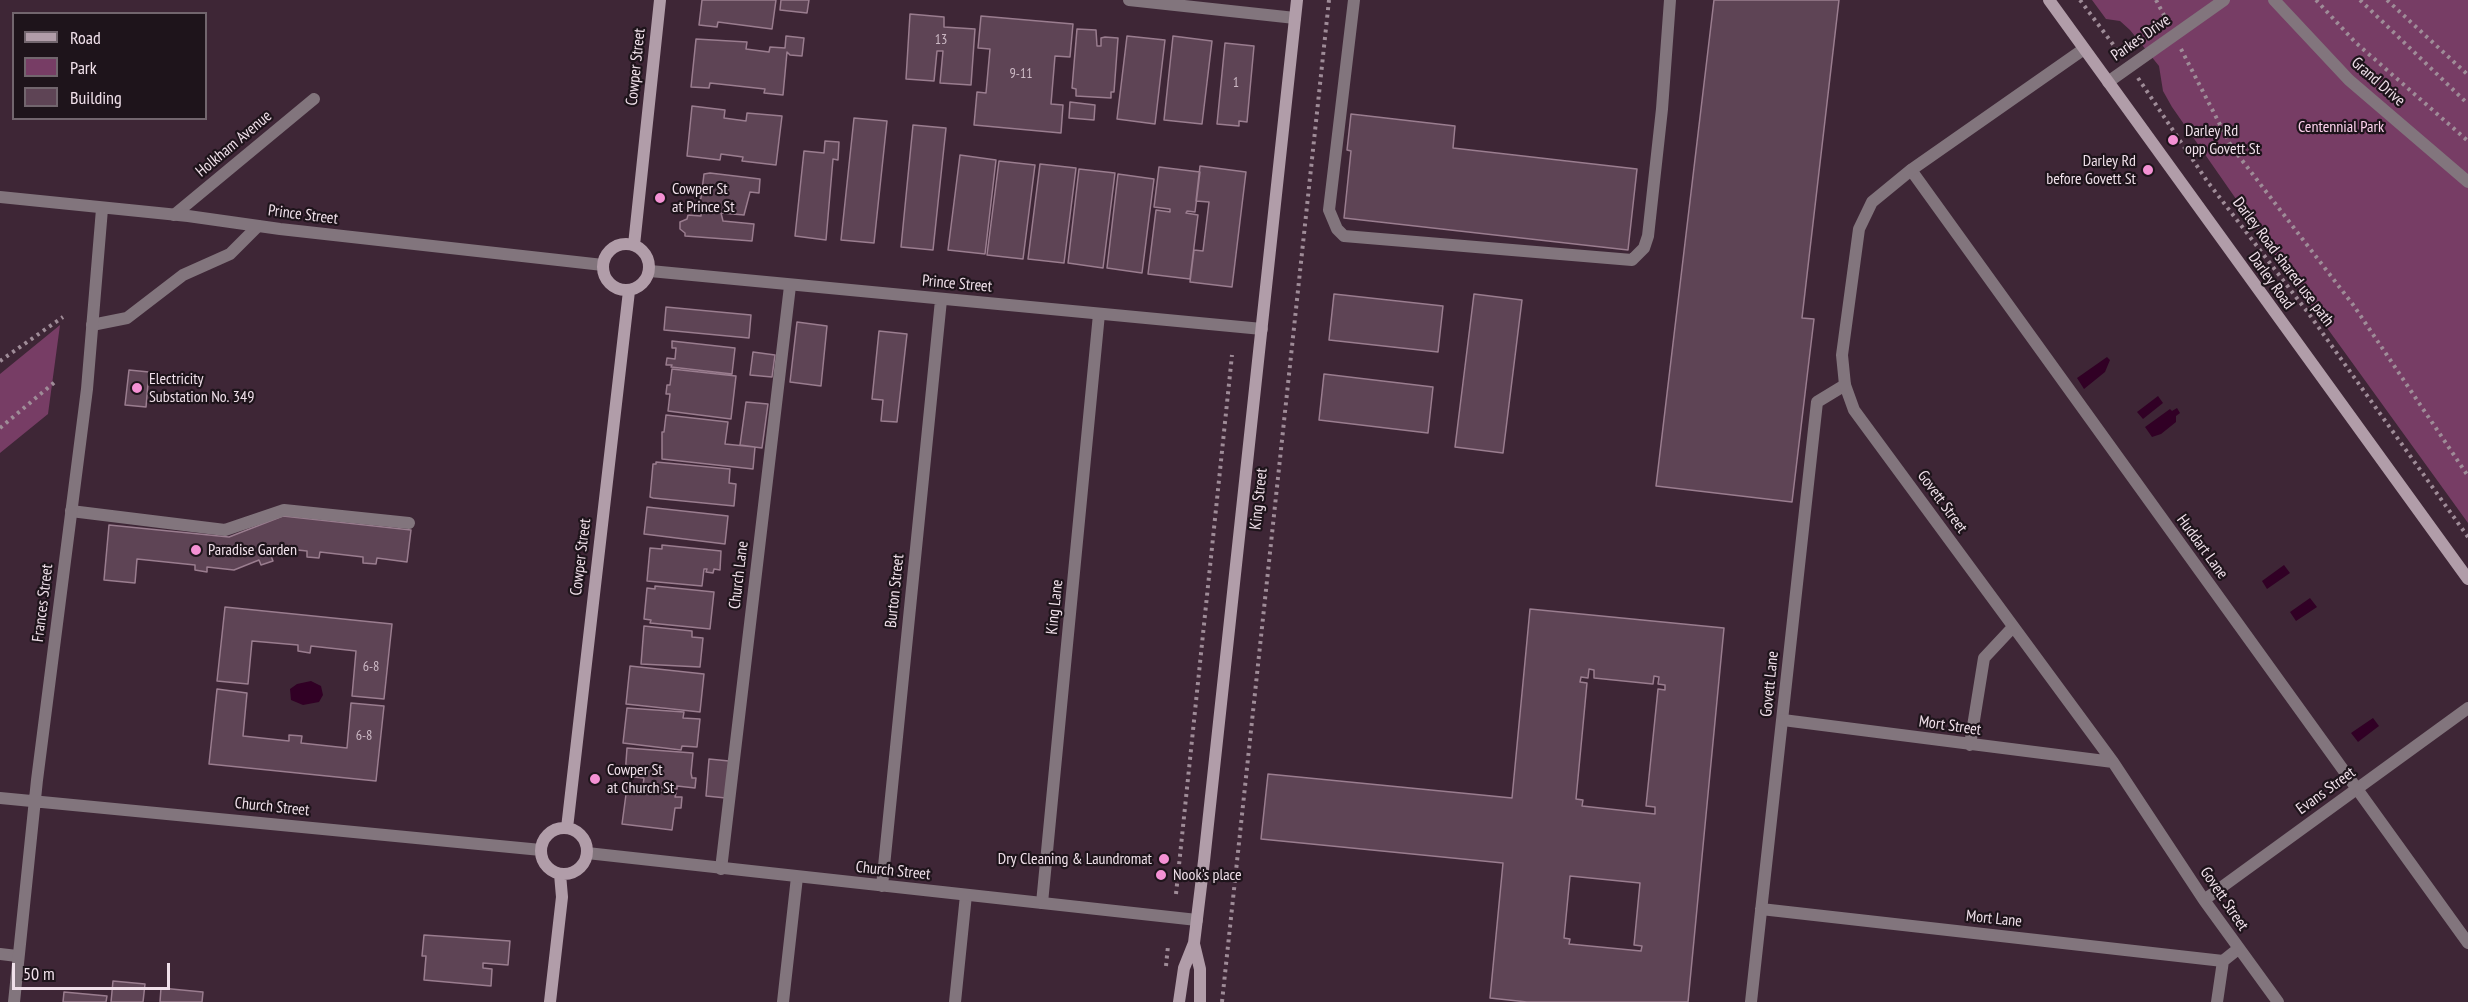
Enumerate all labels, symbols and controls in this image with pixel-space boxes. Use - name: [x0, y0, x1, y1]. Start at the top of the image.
- street label: Parkes Drive: [2108, 11, 2174, 65]
- legend: [12, 12, 207, 120]
- text: Road: [70, 26, 101, 49]
- street label: Cowper Street: [622, 27, 650, 107]
- house number: 13: [935, 32, 947, 48]
- street label: Grand Drive: [2347, 53, 2409, 111]
- text: Park: [70, 56, 97, 79]
- house number: 9-11: [1010, 66, 1032, 82]
- house number: 1: [1233, 75, 1239, 91]
- text: Building: [70, 86, 122, 109]
- street label: Holkham Avenue: [192, 107, 276, 181]
- park label: Centennial Park: [2298, 117, 2384, 137]
- place label: Darley Rd opp Govett St: [2185, 121, 2260, 159]
- marker: Darley Rd opp Govett St: [2166, 133, 2180, 147]
- place label: Darley Rd before Govett St: [2046, 151, 2136, 189]
- marker: Darley Rd before Govett St: [2141, 163, 2155, 177]
- place label: Cowper St at Prince St: [672, 179, 735, 217]
- marker: Cowper St at Prince St: [653, 191, 667, 205]
- street label: Darley Road shared use path: [2228, 194, 2338, 330]
- street label: Prince Street: [267, 201, 339, 229]
- street label: Darley Road: [2244, 249, 2298, 313]
- street label: Prince Street: [921, 271, 993, 297]
- place label: Electricity Substation No. 349: [149, 369, 254, 407]
- marker: Electricity Substation No. 349: [130, 381, 144, 395]
- street label: King Street: [1246, 467, 1272, 531]
- street label: Govett Street: [1913, 467, 1971, 537]
- street label: Huddart Lane: [2172, 511, 2232, 583]
- street label: Cowper Street: [567, 517, 595, 597]
- place label: Paradise Garden: [208, 540, 297, 560]
- street label: Church Lane: [725, 540, 753, 610]
- marker: Paradise Garden: [189, 543, 203, 557]
- street label: Burton Street: [882, 553, 908, 629]
- street label: Frances Street: [29, 563, 57, 643]
- street label: King Lane: [1043, 579, 1067, 635]
- street label: Govett Lane: [1757, 650, 1783, 718]
- house number: 6-8: [363, 659, 379, 675]
- street label: Mort Street: [1918, 712, 1982, 740]
- house number: 6-8: [356, 728, 372, 744]
- place label: Cowper St at Church St: [607, 760, 674, 798]
- street label: Evans Street: [2293, 763, 2359, 819]
- marker: Cowper St at Church St: [588, 772, 602, 786]
- street label: Church Street: [234, 794, 310, 820]
- place label: Dry Cleaning & Laundromat: [998, 849, 1152, 869]
- marker: Dry Cleaning & Laundromat: [1157, 852, 1171, 866]
- street label: Church Street: [855, 858, 931, 884]
- street label: Govett Street: [2196, 863, 2252, 935]
- place label: Nook's place: [1173, 865, 1242, 885]
- marker: Nook's place: [1154, 868, 1168, 882]
- street label: Mort Lane: [1965, 907, 2023, 931]
- scale bar: [15, 951, 172, 989]
- text: 50 m: [23, 962, 55, 985]

